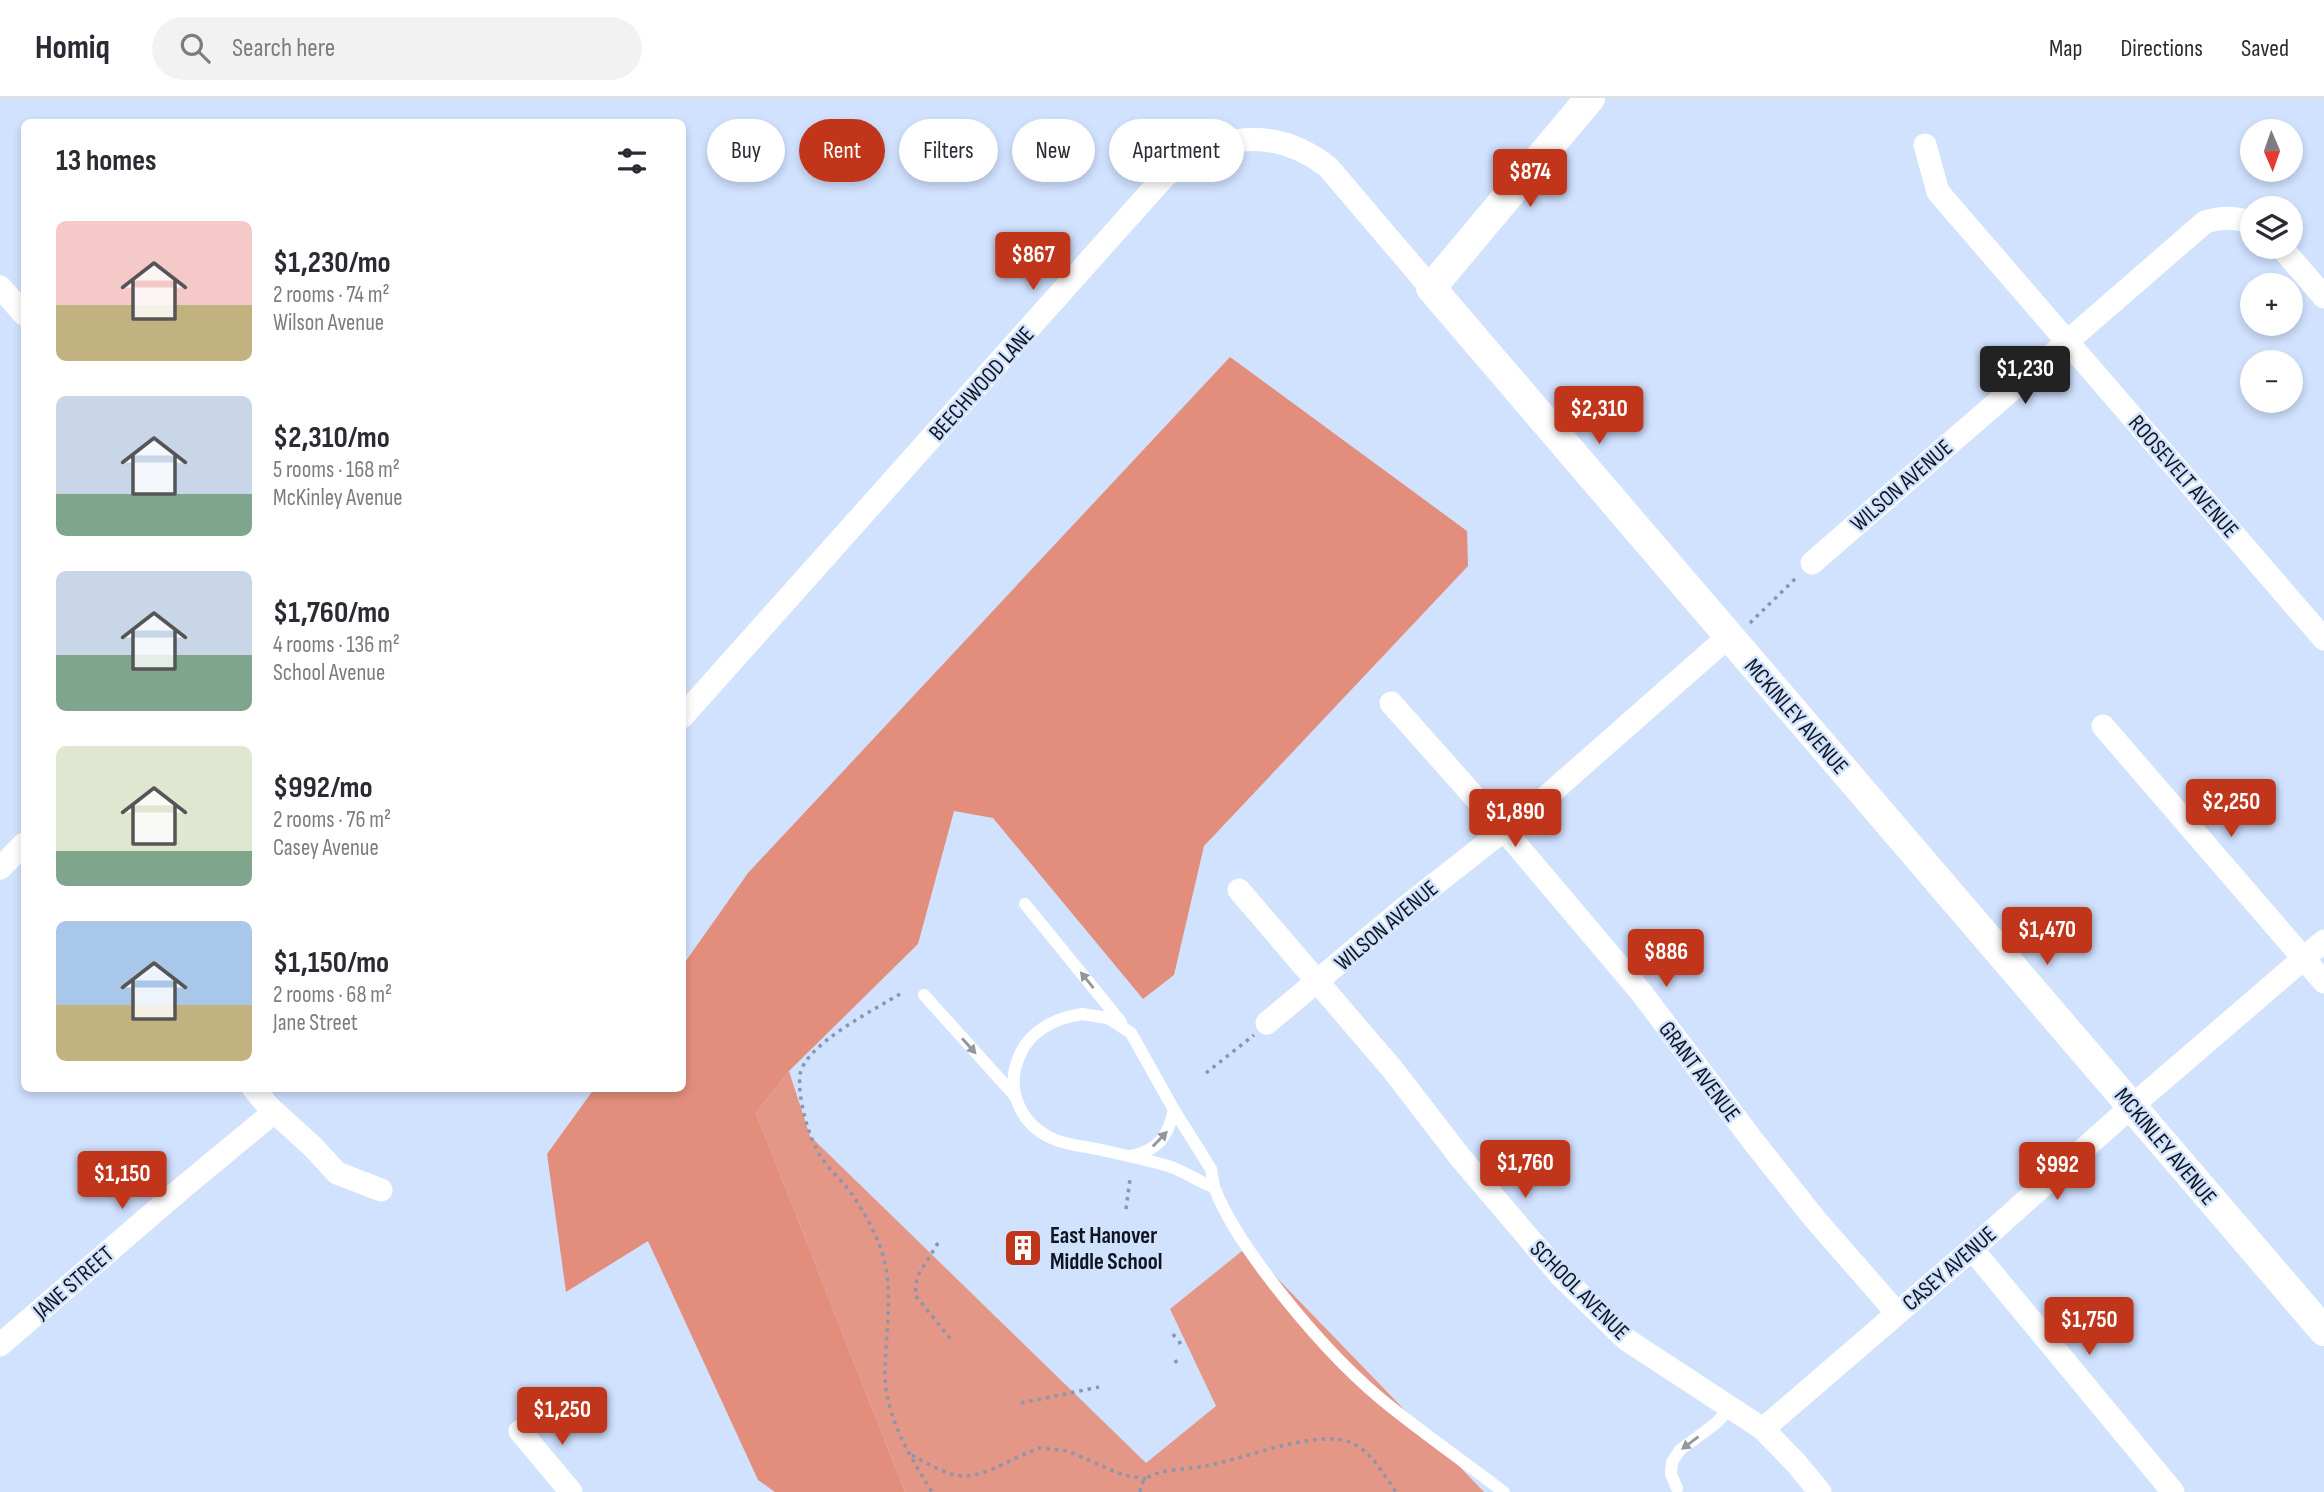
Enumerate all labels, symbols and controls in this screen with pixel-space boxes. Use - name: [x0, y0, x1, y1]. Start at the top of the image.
- search box: [152, 17, 642, 80]
- text: Homiq: [35, 28, 110, 68]
- icon: search: [176, 29, 214, 67]
- text: Search here: [232, 33, 335, 64]
- text: Map: [2049, 34, 2082, 63]
- text: Directions: [2120, 34, 2203, 63]
- text: Saved: [2241, 34, 2289, 63]
- chip: Buy: [707, 119, 785, 182]
- chip: Rent: [799, 119, 885, 182]
- chip: Filters: [899, 119, 998, 182]
- chip: New: [1012, 119, 1095, 182]
- chip: Apartment: [1109, 119, 1244, 182]
- north arrow: [2240, 119, 2303, 182]
- map controls: [2240, 119, 2303, 413]
- icon: filters: [613, 142, 651, 180]
- text: 13 homes: [56, 143, 157, 179]
- pin: $874: [1489, 150, 1571, 209]
- text: $874: [1509, 158, 1551, 186]
- button: layers: [2240, 196, 2303, 259]
- pin: $867: [992, 232, 1074, 292]
- text: $867: [1011, 241, 1055, 269]
- text: $1,230/mo: [273, 245, 391, 281]
- icon: home: [112, 249, 196, 333]
- button: +: [2240, 273, 2303, 336]
- text: 2 rooms · 74 m²: [273, 281, 390, 309]
- text: Wilson Avenue: [273, 309, 384, 337]
- street label: BEECHWOOD LANE: [923, 321, 1040, 447]
- pin: $1,230: [1968, 346, 2082, 406]
- button: −: [2240, 350, 2303, 413]
- text: $1,230: [1996, 355, 2054, 383]
- pin: $2,310: [1542, 386, 1656, 446]
- text: $2,310: [1570, 395, 1628, 423]
- street label: ROOSEVELT AVENUE: [2122, 409, 2244, 544]
- text: $2,310/mo: [273, 420, 390, 456]
- icon: home: [112, 424, 196, 508]
- street label: WILSON AVENUE: [1845, 434, 1958, 538]
- text: 5 rooms · 168 m²: [273, 456, 400, 484]
- text: McKinley Avenue: [273, 484, 403, 512]
- text: $1,760/mo: [273, 595, 390, 631]
- icon: home: [112, 599, 196, 683]
- text: 4 rooms · 136 m²: [273, 631, 400, 659]
- street label: MCKINLEY AVENUE: [1738, 653, 1854, 780]
- text: School Avenue: [273, 659, 385, 687]
- text: $992/mo: [273, 770, 373, 806]
- icon: home: [112, 774, 196, 858]
- pin: $2,250: [2174, 780, 2288, 839]
- text: $2,250: [2202, 788, 2260, 816]
- pin: $1,890: [1458, 790, 1572, 849]
- text: $1,890: [1485, 798, 1545, 826]
- text: 2 rooms · 76 m²: [273, 806, 391, 834]
- text: Casey Avenue: [273, 834, 379, 862]
- street label: WILSON AVENUE: [1329, 874, 1444, 977]
- pin: $1,470: [1990, 908, 2104, 967]
- text: $1,470: [2018, 916, 2076, 944]
- pin: $886: [1625, 930, 1707, 989]
- text: $886: [1644, 938, 1688, 966]
- text: $1,150/mo: [273, 945, 389, 981]
- icon: home: [112, 949, 196, 1033]
- one-way arrow: [1080, 972, 1095, 989]
- text: 2 rooms · 68 m²: [273, 981, 392, 1009]
- text: Jane Street: [273, 1009, 358, 1037]
- street label: GRANT AVENUE: [1652, 1016, 1746, 1127]
- one-way arrow: [961, 1037, 977, 1054]
- street label: MCKINLEY AVENUE: [2108, 1082, 2222, 1211]
- one-way arrow: [1151, 1131, 1168, 1148]
- pin: $1,760: [1468, 1140, 1582, 1200]
- pin: $992: [2016, 1142, 2098, 1202]
- text: $1,760: [1496, 1149, 1554, 1177]
- text: $992: [2035, 1151, 2079, 1179]
- pin: $1,150: [65, 1152, 179, 1211]
- text: $1,150: [94, 1160, 150, 1188]
- street label: CASEY AVENUE: [1897, 1220, 2002, 1317]
- place label: East Hanover Middle School: [1050, 1222, 1162, 1276]
- building icon: East Hanover Middle School: [1002, 1227, 1044, 1269]
- street label: SCHOOL AVENUE: [1524, 1235, 1635, 1346]
- street label: JANE STREET: [27, 1240, 120, 1326]
- pin: $1,750: [2032, 1298, 2146, 1357]
- text: $1,750: [2061, 1306, 2117, 1334]
- pin: $1,250: [505, 1388, 619, 1447]
- text: $1,250: [533, 1396, 591, 1424]
- one-way arrow: [1681, 1435, 1699, 1449]

